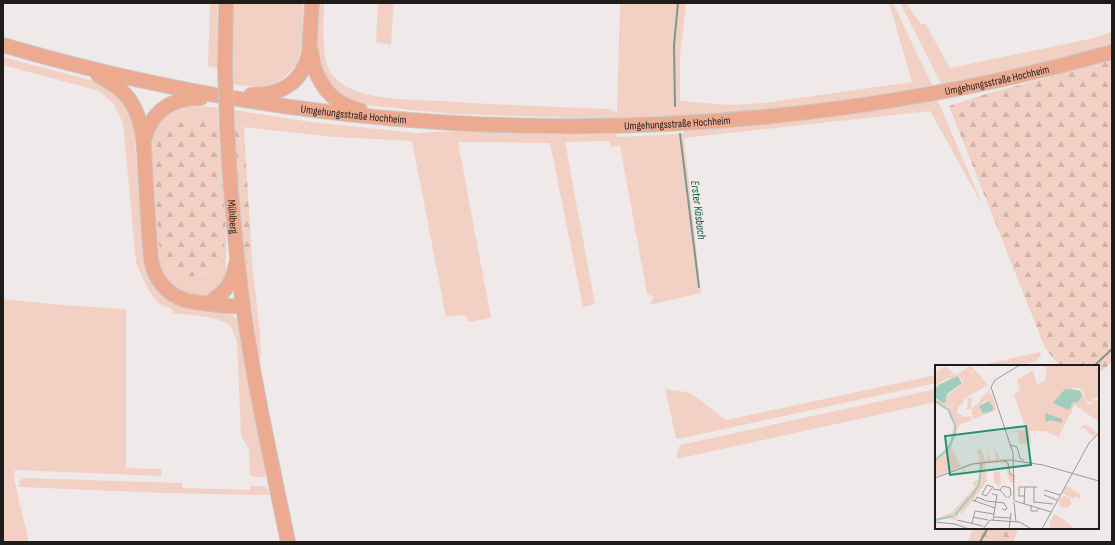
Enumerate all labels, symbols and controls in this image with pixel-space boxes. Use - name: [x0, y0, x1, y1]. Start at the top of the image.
- street label: Umgehungsstraße Hochheim: [944, 62, 1050, 97]
- street label: Umgehungsstraße Hochheim: [300, 102, 407, 126]
- street label: Umgehungsstraße Hochheim: [624, 113, 731, 132]
- water label: Erster Käsbach: [687, 180, 709, 240]
- street label: Mühlberg: [225, 199, 241, 235]
- inset map: [935, 365, 1099, 529]

